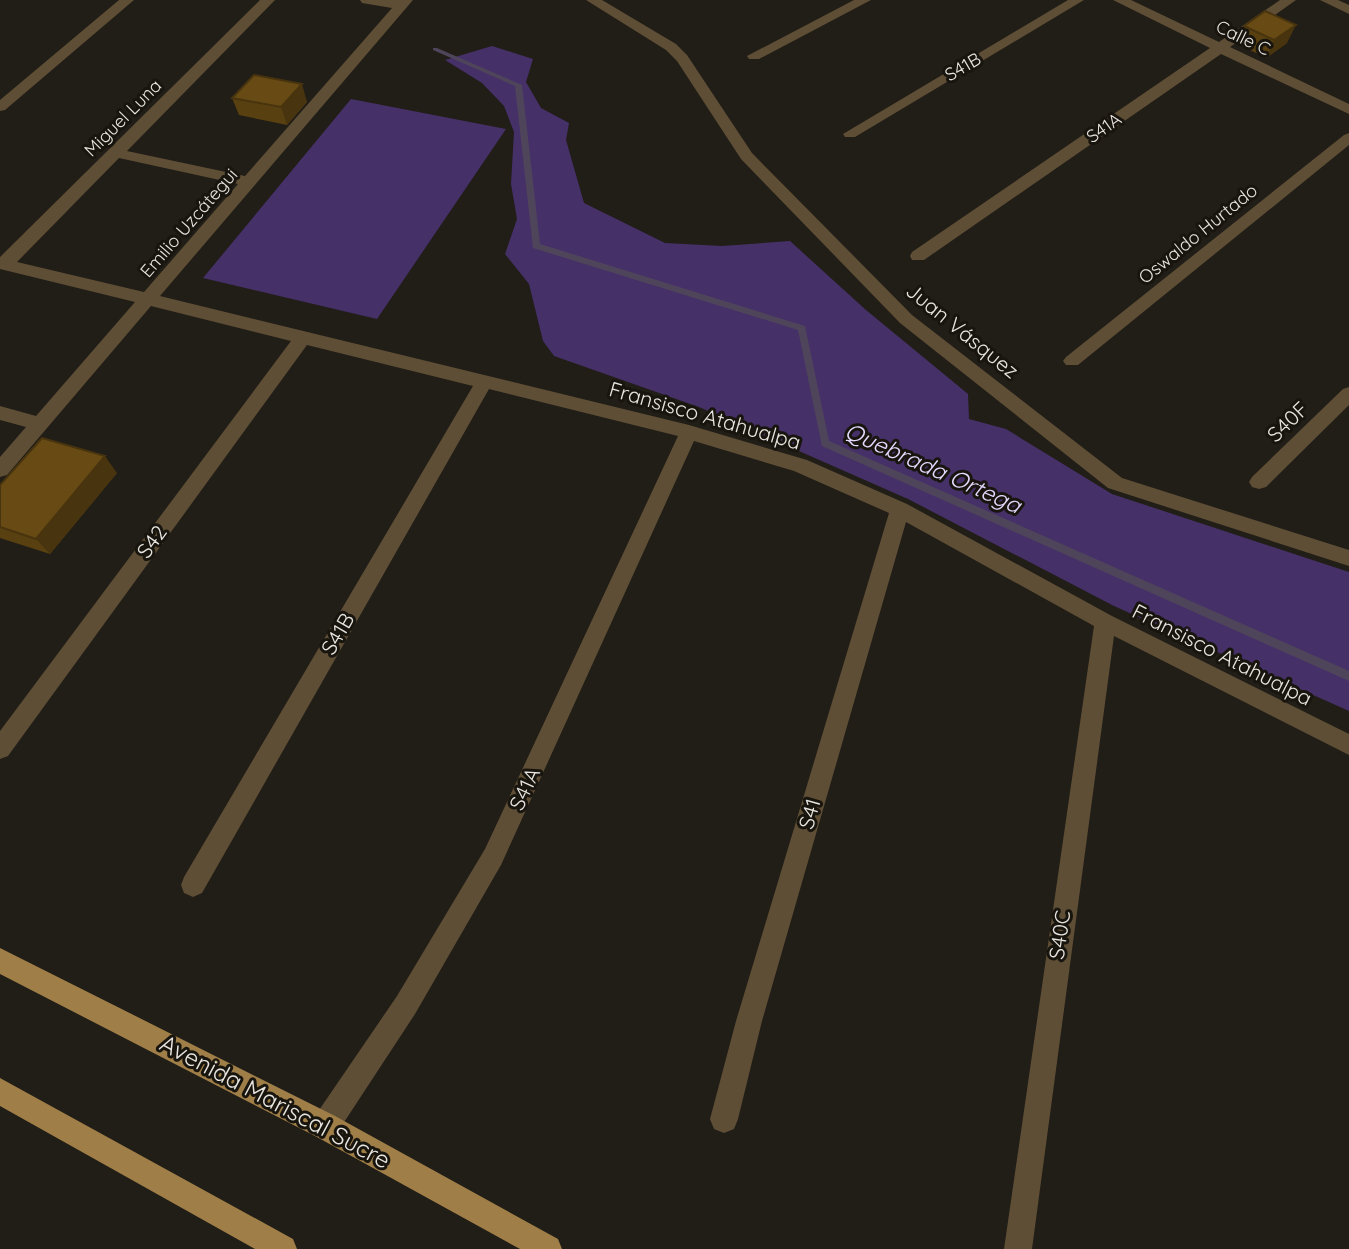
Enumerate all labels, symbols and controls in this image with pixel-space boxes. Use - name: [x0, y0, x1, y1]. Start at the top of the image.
- street label: Calle C: [1212, 15, 1274, 61]
- street label: S41B: [941, 47, 985, 86]
- street label: Miguel Luna: [79, 74, 166, 161]
- street label: S41A: [1082, 107, 1126, 148]
- street label: Emilio Uzcátegui: [135, 163, 242, 282]
- street label: Oswaldo Hurtado: [1134, 179, 1262, 289]
- street label: Juan Vásquez: [901, 277, 1024, 384]
- street label: Fransisco Atahualpa: [606, 375, 804, 455]
- street label: S40F: [1261, 396, 1313, 447]
- water label: Quebrada Ortega: [841, 416, 1027, 520]
- street label: S42: [131, 520, 172, 563]
- street label: Fransisco Atahualpa: [1128, 598, 1317, 711]
- street label: S41B: [315, 608, 359, 659]
- street label: S41A: [503, 763, 545, 814]
- street label: S41: [792, 795, 826, 832]
- street label: S40C: [1043, 908, 1075, 961]
- street label: Avenida Mariscal Sucre: [155, 1028, 396, 1175]

